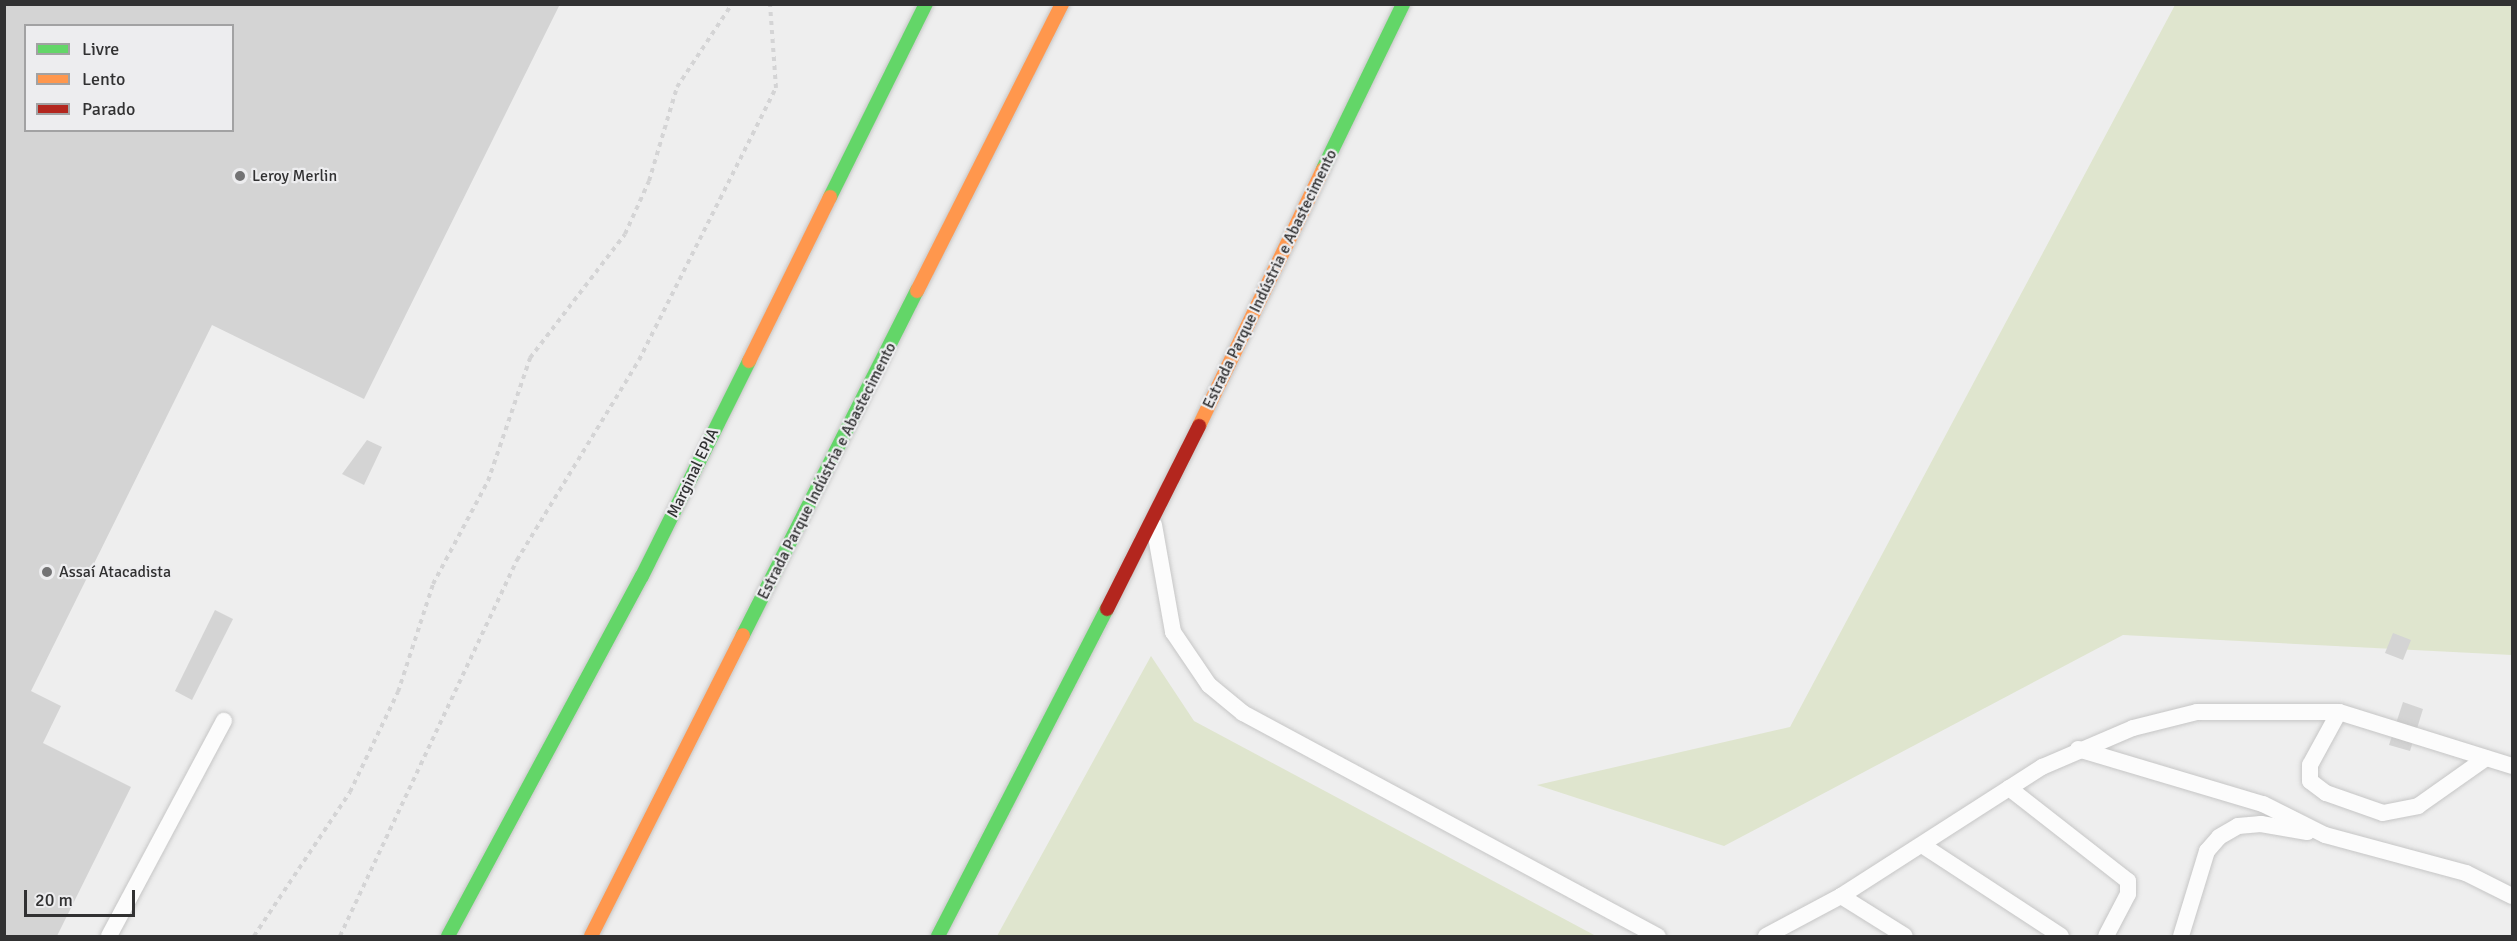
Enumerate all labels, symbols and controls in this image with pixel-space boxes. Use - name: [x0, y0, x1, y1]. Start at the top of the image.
- legend: [24, 24, 234, 132]
- text: Livre: [82, 38, 119, 60]
- text: Lento: [82, 68, 125, 90]
- text: Parado: [82, 98, 135, 120]
- street label: Estrada Parque Indústria e Abastecimento: [1199, 146, 1341, 412]
- place label: Leroy Merlin: [252, 166, 337, 186]
- marker: Leroy Merlin: [233, 169, 247, 183]
- street label: Estrada Parque Indústria e Abastecimento: [754, 339, 900, 603]
- street label: Marginal EPIA: [663, 425, 723, 521]
- place label: Assaí Atacadista: [59, 562, 171, 582]
- marker: Assaí Atacadista: [40, 565, 54, 579]
- scale bar: [27, 878, 138, 916]
- text: 20 m: [35, 889, 73, 911]

